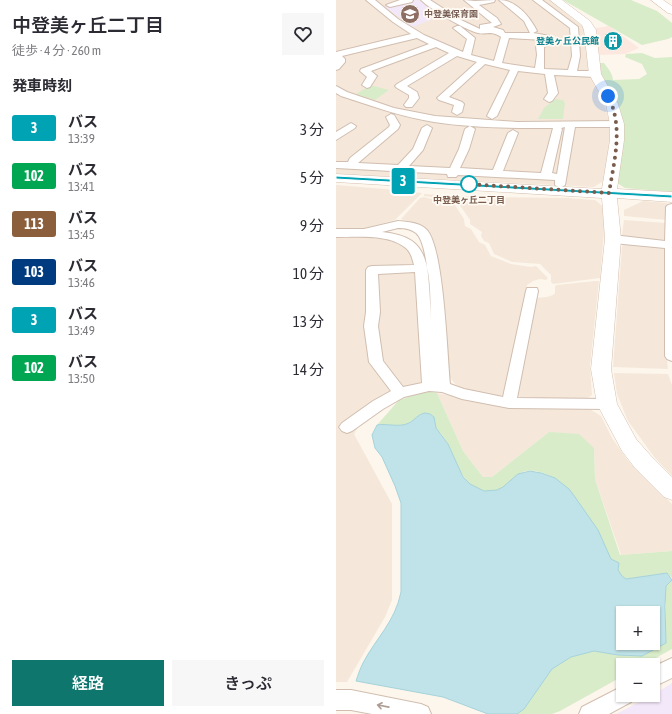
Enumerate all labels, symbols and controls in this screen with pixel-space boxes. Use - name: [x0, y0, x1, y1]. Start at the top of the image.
- school or university icon: 中登美保育園: [399, 3, 421, 25]
- place label: 中登美保育園: [424, 9, 478, 19]
- button: heart: [282, 13, 324, 55]
- text: 中登美ヶ丘二丁目: [12, 14, 164, 36]
- building icon: 登美ヶ丘公民館: [602, 30, 624, 52]
- place label: 登美ヶ丘公民館: [536, 36, 599, 46]
- text: 徒歩 · 4 分 · 260 m: [12, 43, 101, 58]
- text: 発車時刻: [12, 77, 72, 94]
- your location: [598, 86, 618, 106]
- text: バス: [68, 113, 98, 130]
- text: 3: [31, 120, 37, 136]
- text: 3 分: [300, 121, 324, 138]
- text: 13:39: [68, 131, 95, 146]
- text: バス: [68, 161, 98, 178]
- text: 102: [24, 168, 44, 184]
- line badge: 3: [390, 168, 416, 194]
- text: 5 分: [300, 169, 324, 186]
- text: 3: [400, 173, 406, 189]
- marker: 中登美ヶ丘二丁目: [460, 175, 478, 193]
- text: 13:41: [68, 179, 95, 194]
- place label: 中登美ヶ丘二丁目: [433, 195, 505, 205]
- text: バス: [68, 209, 98, 226]
- text: 113: [24, 216, 44, 232]
- text: 9 分: [300, 217, 324, 234]
- text: 13:45: [68, 227, 95, 242]
- text: バス: [68, 257, 98, 274]
- text: 103: [24, 264, 44, 280]
- text: 10 分: [293, 265, 324, 282]
- text: 13:46: [68, 275, 95, 290]
- text: バス: [68, 305, 98, 322]
- text: 3: [31, 312, 37, 328]
- text: 13 分: [293, 313, 324, 330]
- text: 13:49: [68, 323, 95, 338]
- text: バス: [68, 353, 98, 370]
- text: 102: [24, 360, 44, 376]
- text: 14 分: [293, 361, 324, 378]
- text: 13:50: [68, 371, 95, 386]
- map controls: [616, 606, 660, 702]
- button: +: [616, 606, 660, 650]
- button: −: [616, 658, 660, 702]
- button: 経路: [12, 660, 164, 706]
- button: きっぷ: [172, 660, 324, 706]
- one-way arrow: [377, 701, 390, 709]

